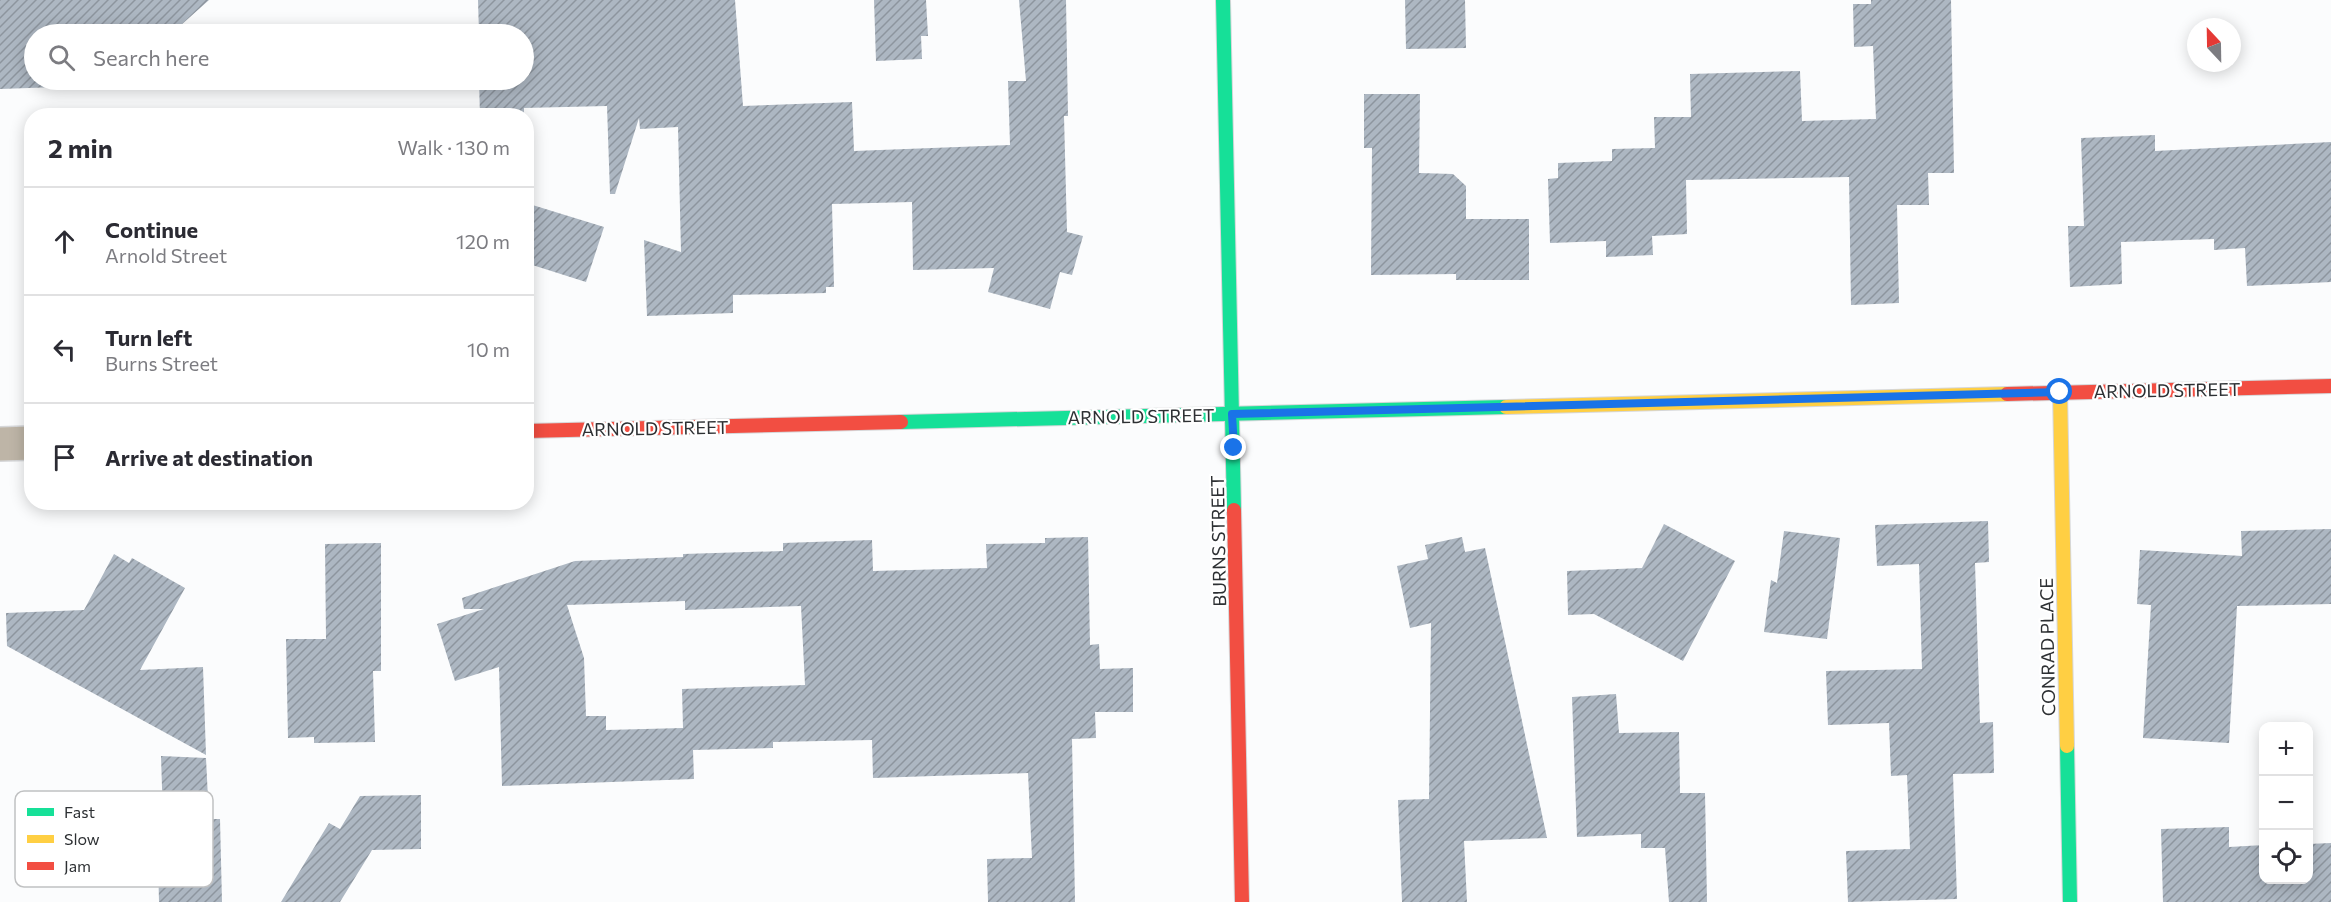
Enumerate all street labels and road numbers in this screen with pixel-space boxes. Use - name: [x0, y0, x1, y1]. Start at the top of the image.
- street label: ARNOLD STREET: [2094, 378, 2240, 402]
- street label: ARNOLD STREET: [1068, 404, 1214, 428]
- street label: ARNOLD STREET: [582, 416, 728, 440]
- street label: BURNS STREET: [1206, 475, 1230, 607]
- street label: CONRAD PLACE: [2035, 578, 2059, 716]

